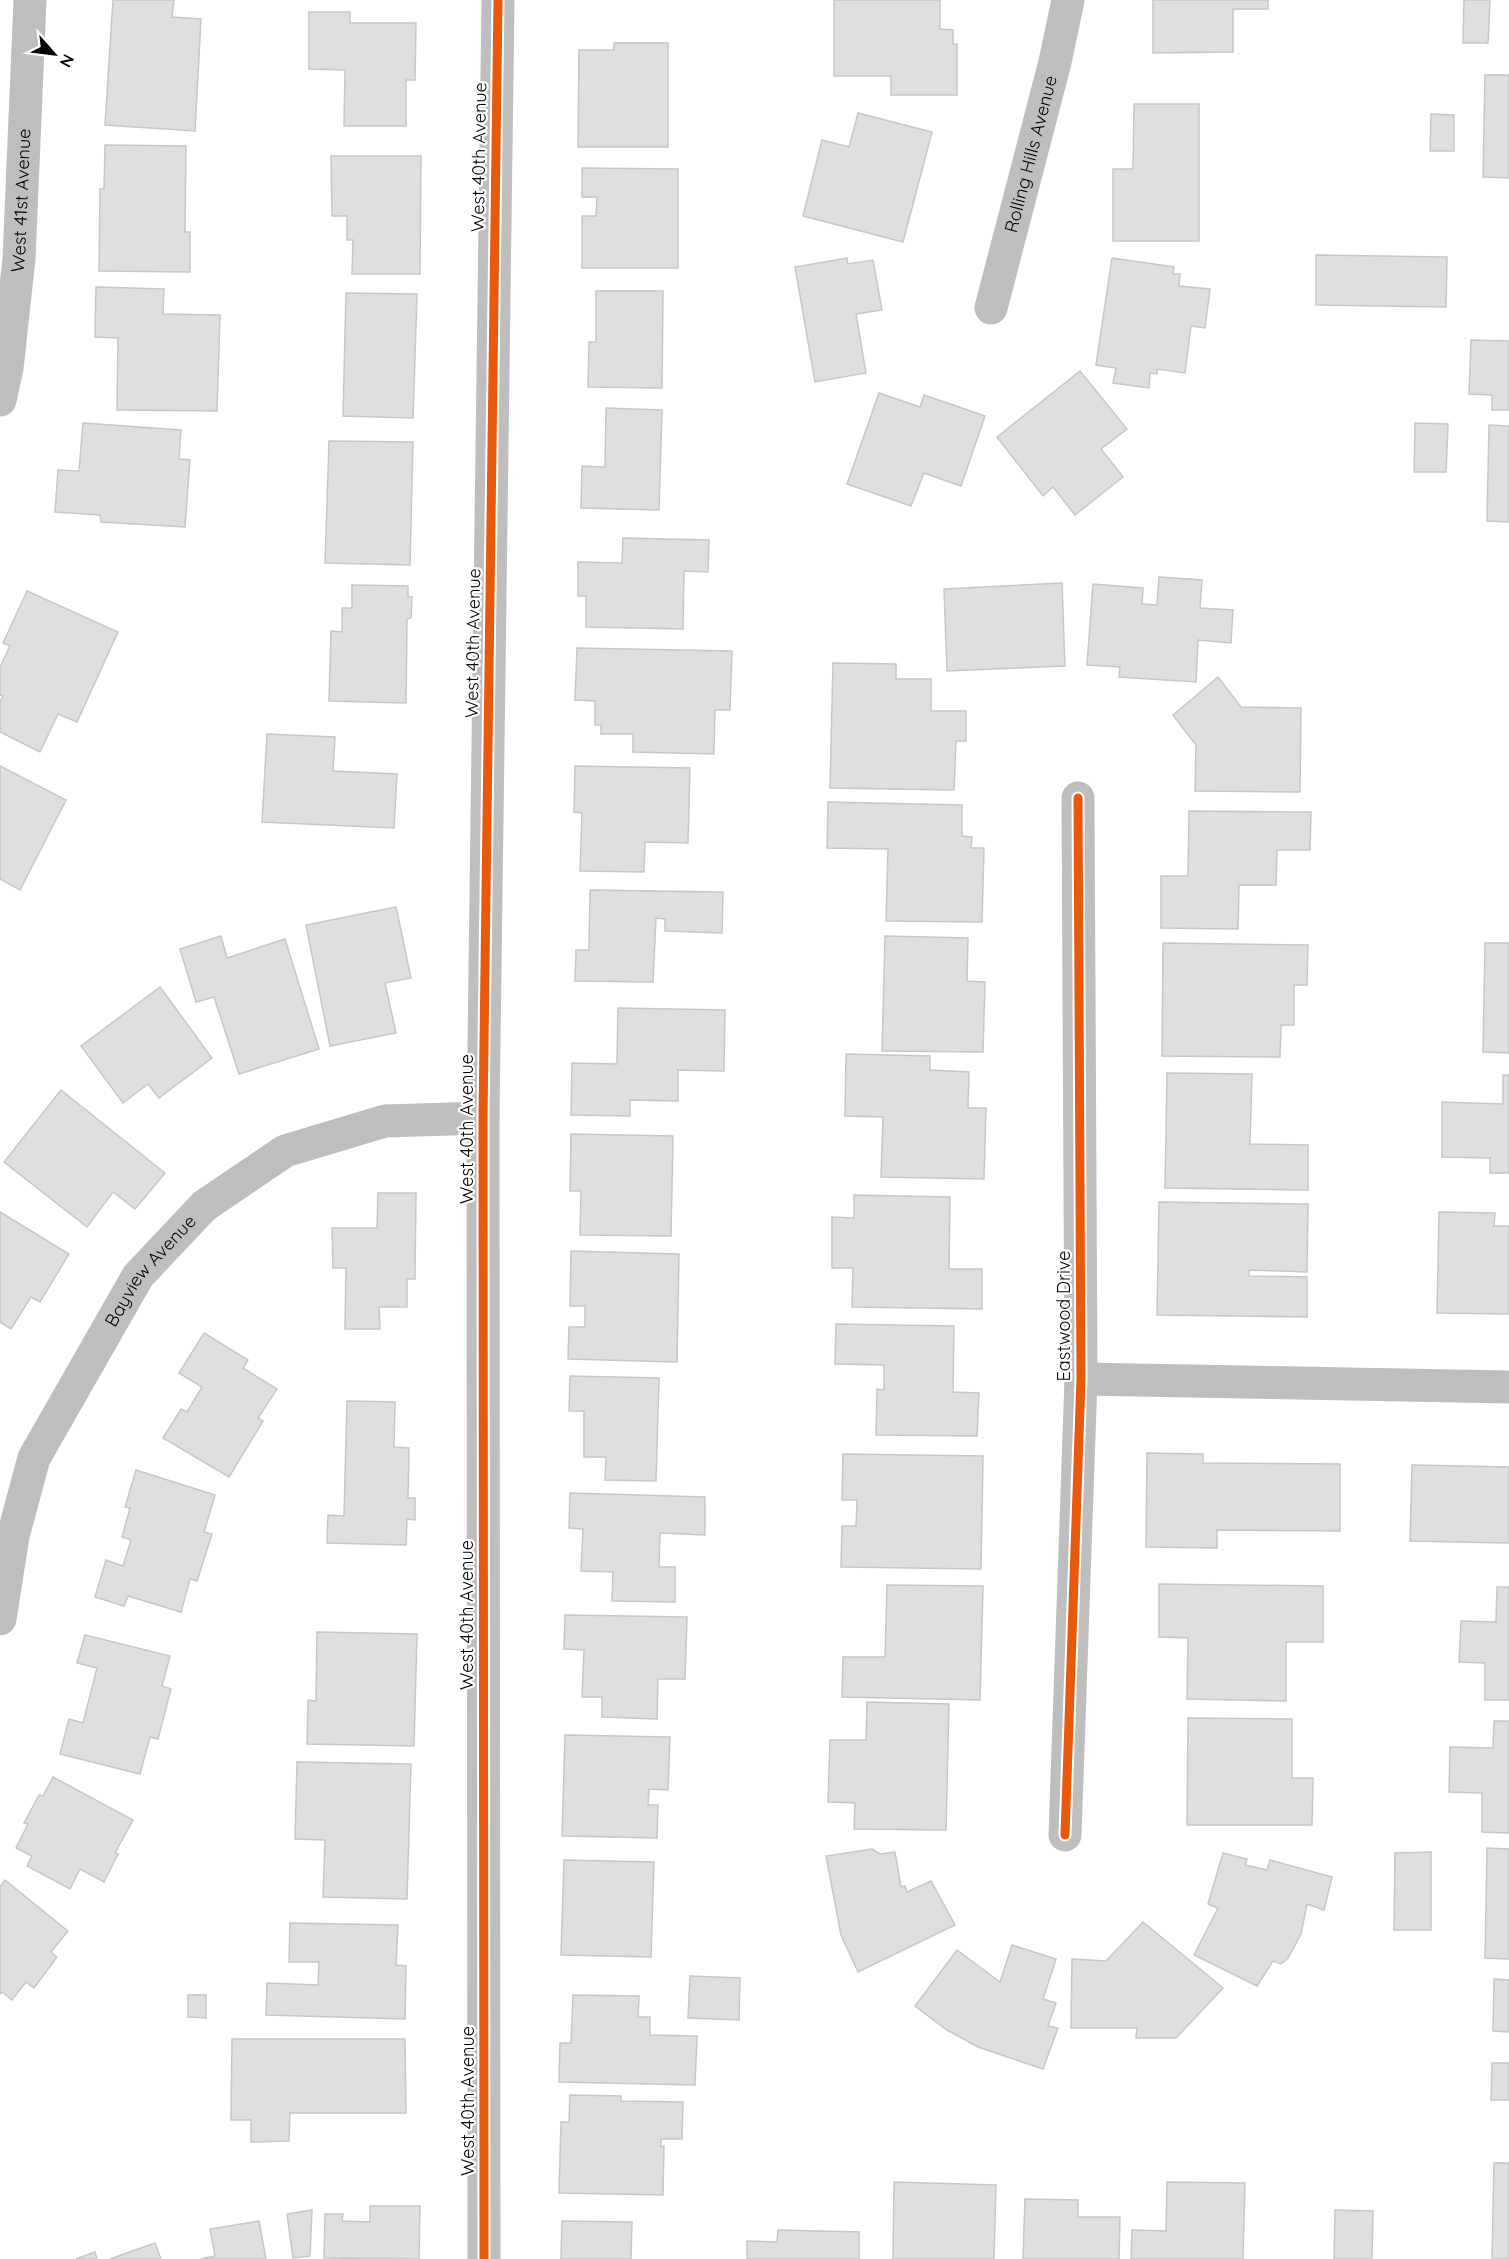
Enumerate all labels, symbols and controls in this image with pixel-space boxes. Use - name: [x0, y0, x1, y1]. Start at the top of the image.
- north arrow: [24, 24, 84, 84]
- text: N: [56, 51, 79, 71]
- street label: Rolling Hills Avenue: [999, 73, 1062, 235]
- street label: West 40th Avenue: [466, 82, 491, 232]
- street label: West 41st Avenue: [6, 128, 36, 273]
- street label: West 40th Avenue: [460, 568, 485, 718]
- street label: West 40th Avenue: [455, 1054, 478, 1204]
- street label: Bayview Avenue: [99, 1210, 201, 1331]
- street label: Eastwood Drive: [1052, 1251, 1075, 1381]
- street label: West 40th Avenue: [455, 1540, 478, 1690]
- street label: West 40th Avenue: [456, 2026, 479, 2176]

